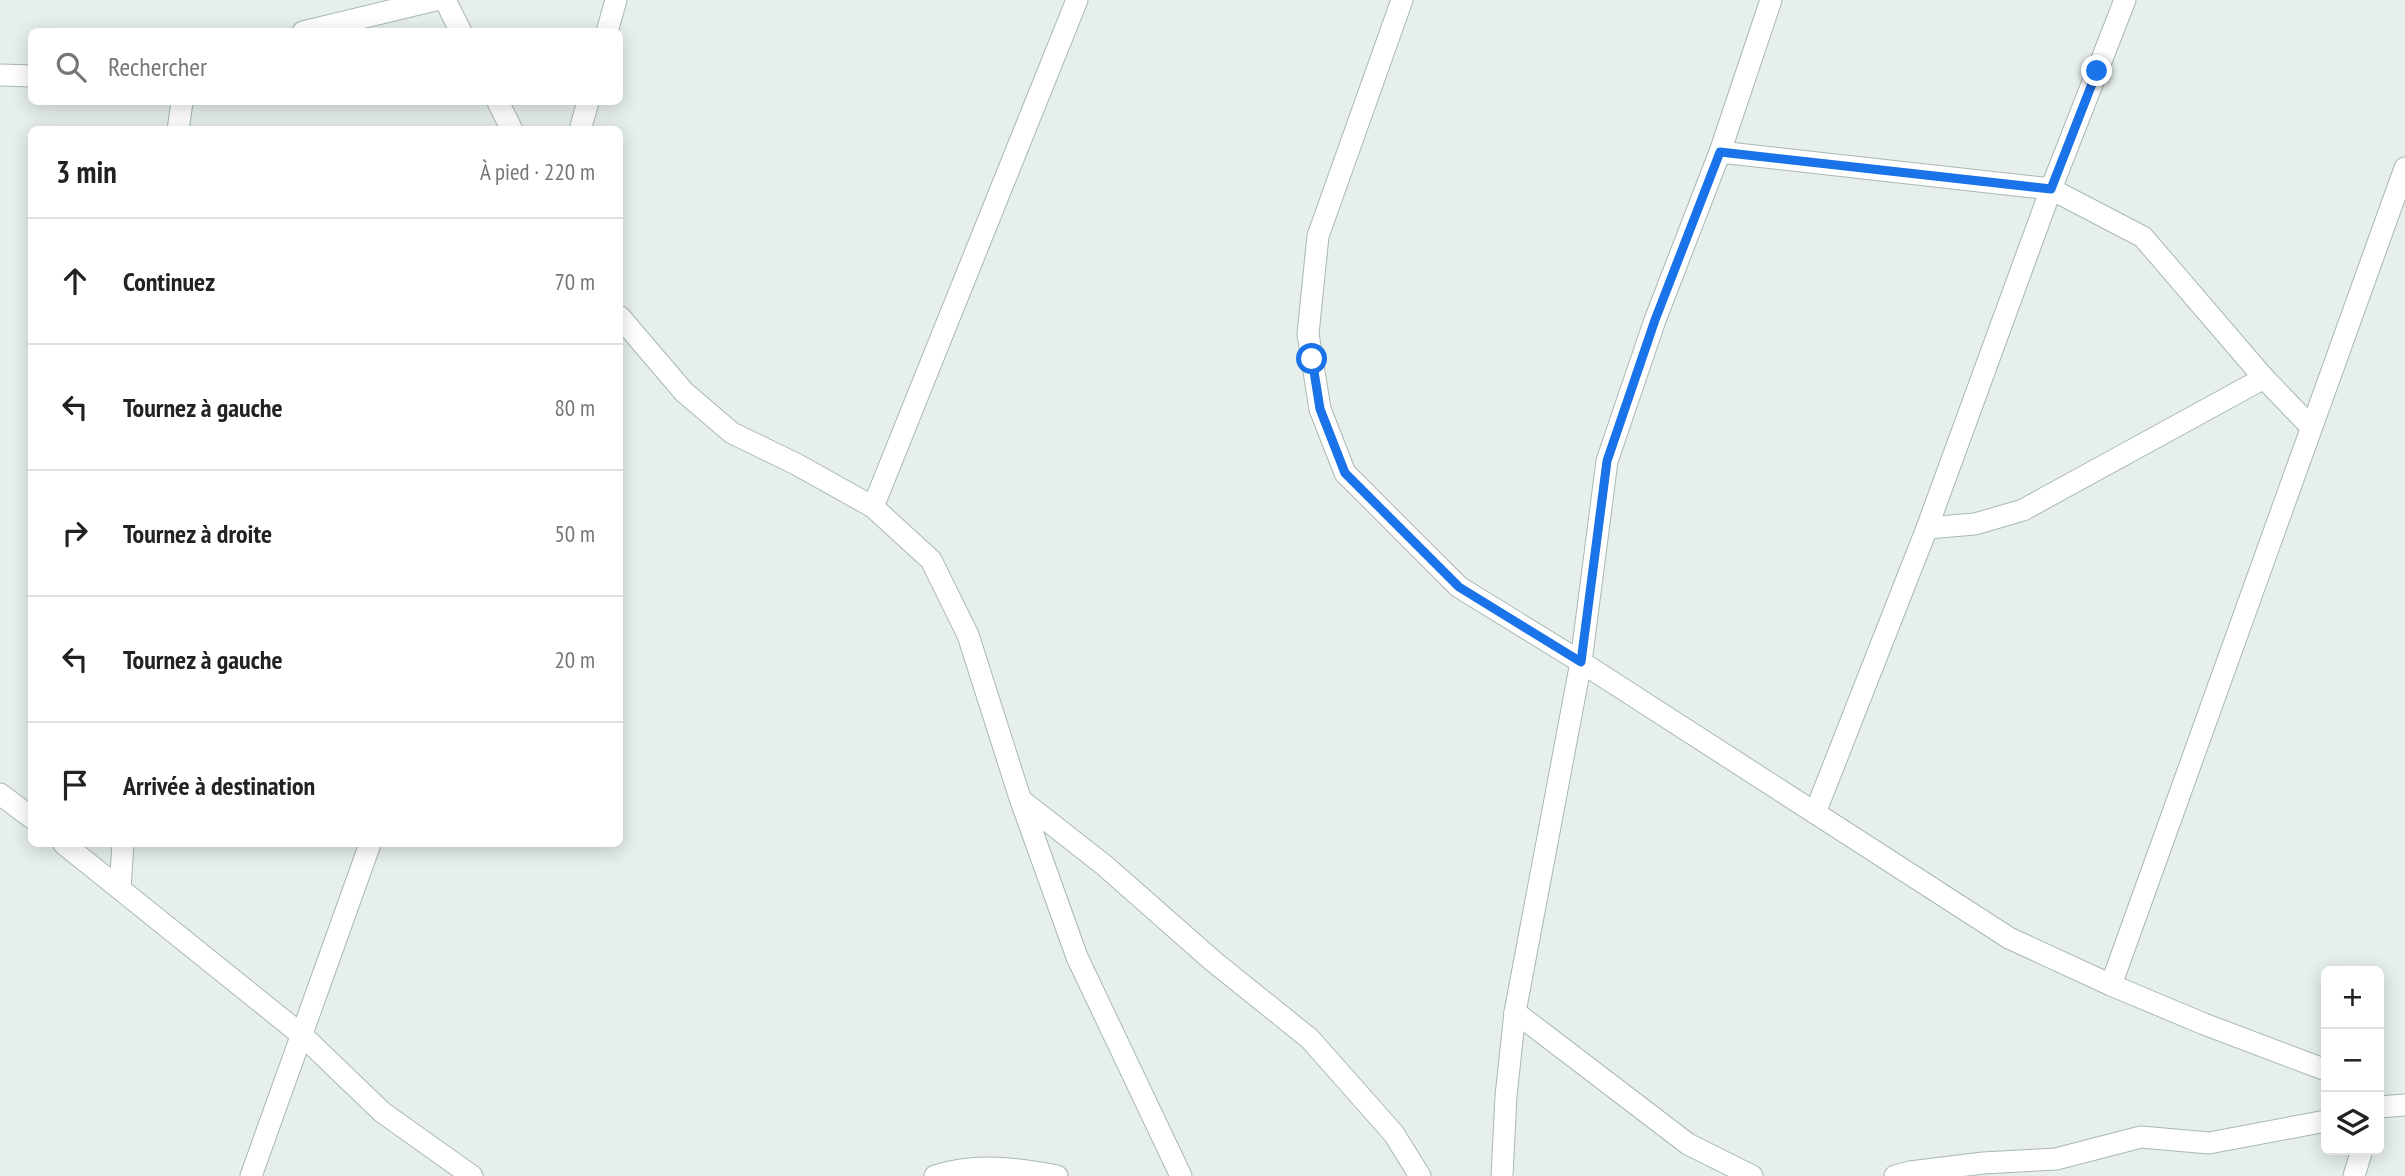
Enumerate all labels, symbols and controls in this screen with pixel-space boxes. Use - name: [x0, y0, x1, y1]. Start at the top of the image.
- search box: [28, 28, 623, 105]
- icon: search: [52, 48, 90, 86]
- text: Rechercher: [108, 50, 207, 83]
- route end: [2081, 55, 2112, 86]
- text: 3 min: [56, 152, 117, 191]
- text: À pied · 220 m: [480, 157, 595, 186]
- icon: ahead: [56, 262, 94, 300]
- text: Continuez: [123, 265, 215, 298]
- text: 70 m: [554, 267, 595, 296]
- route start: [1296, 343, 1327, 374]
- icon: left: [56, 388, 94, 426]
- text: Tournez à gauche: [123, 391, 283, 424]
- text: 80 m: [554, 393, 595, 422]
- icon: right: [56, 514, 94, 552]
- text: Tournez à droite: [123, 517, 272, 550]
- text: 50 m: [554, 519, 595, 548]
- icon: left: [56, 640, 94, 678]
- text: Tournez à gauche: [123, 643, 283, 676]
- text: 20 m: [554, 645, 595, 674]
- icon: arrive: [56, 766, 94, 804]
- text: Arrivée à destination: [123, 769, 315, 802]
- map controls: [2321, 966, 2384, 1155]
- button: +: [2321, 966, 2384, 1029]
- button: −: [2321, 1029, 2384, 1092]
- button: layers: [2321, 1092, 2384, 1155]

